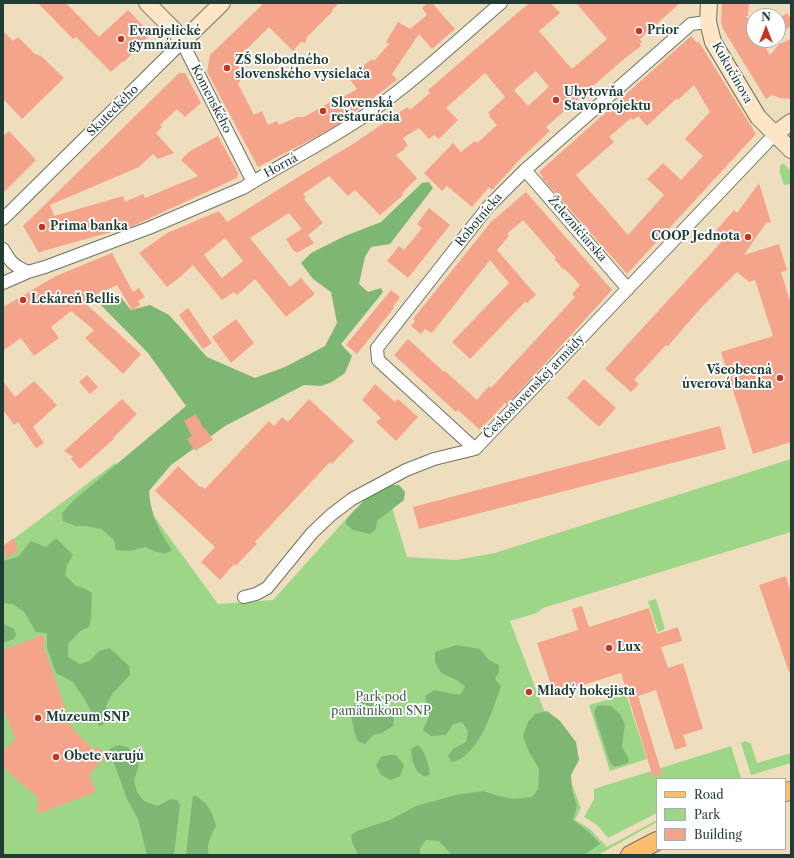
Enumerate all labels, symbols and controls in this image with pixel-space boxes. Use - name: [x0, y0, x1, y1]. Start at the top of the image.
- north arrow: [746, 8, 786, 48]
- text: N: [761, 10, 771, 24]
- place label: Prior: [647, 24, 679, 38]
- place label: Evanjelické gymnázium: [129, 25, 202, 53]
- marker: Prior: [634, 26, 644, 36]
- marker: Evanjelické gymnázium: [116, 34, 126, 44]
- street label: Kukučínova: [709, 40, 755, 106]
- place label: ZŠ Slobodného slovenského vysielača: [235, 54, 370, 82]
- street label: Komenského: [188, 62, 234, 136]
- marker: ZŠ Slobodného slovenského vysielača: [222, 63, 232, 73]
- street label: Skuteckého: [84, 82, 142, 140]
- place label: Ubytovňa Stavoprojektu: [564, 86, 651, 114]
- marker: Ubytovňa Stavoprojektu: [551, 95, 561, 105]
- place label: Slovenská reštaurácia: [331, 97, 400, 125]
- marker: Slovenská reštaurácia: [318, 106, 328, 116]
- street label: Horná: [262, 151, 300, 181]
- street label: Robotnícka: [452, 190, 506, 250]
- street label: Železničiarska: [545, 193, 609, 265]
- place label: Prima banka: [50, 220, 128, 234]
- marker: Prima banka: [37, 222, 47, 232]
- place label: COOP Jednota: [651, 230, 740, 244]
- marker: COOP Jednota: [743, 232, 753, 242]
- place label: Lekáreň Bellis: [31, 293, 120, 307]
- marker: Lekáreň Bellis: [18, 295, 28, 305]
- street label: Československej armády: [481, 332, 587, 442]
- place label: Všeobecná úverová banka: [682, 364, 772, 392]
- marker: Všeobecná úverová banka: [775, 373, 785, 383]
- place label: Lux: [617, 641, 641, 655]
- marker: Lux: [604, 643, 614, 653]
- place label: Mladý hokejista: [537, 685, 635, 699]
- marker: Mladý hokejista: [524, 687, 534, 697]
- park label: Park pod pamätníkom SNP: [331, 691, 431, 719]
- place label: Múzeum SNP: [46, 711, 130, 725]
- marker: Múzeum SNP: [33, 713, 43, 723]
- place label: Obete varujú: [64, 750, 144, 764]
- marker: Obete varujú: [51, 752, 61, 762]
- legend: [656, 778, 786, 850]
- text: Road: [694, 787, 724, 802]
- text: Park: [694, 807, 720, 822]
- text: Building: [694, 827, 742, 842]

